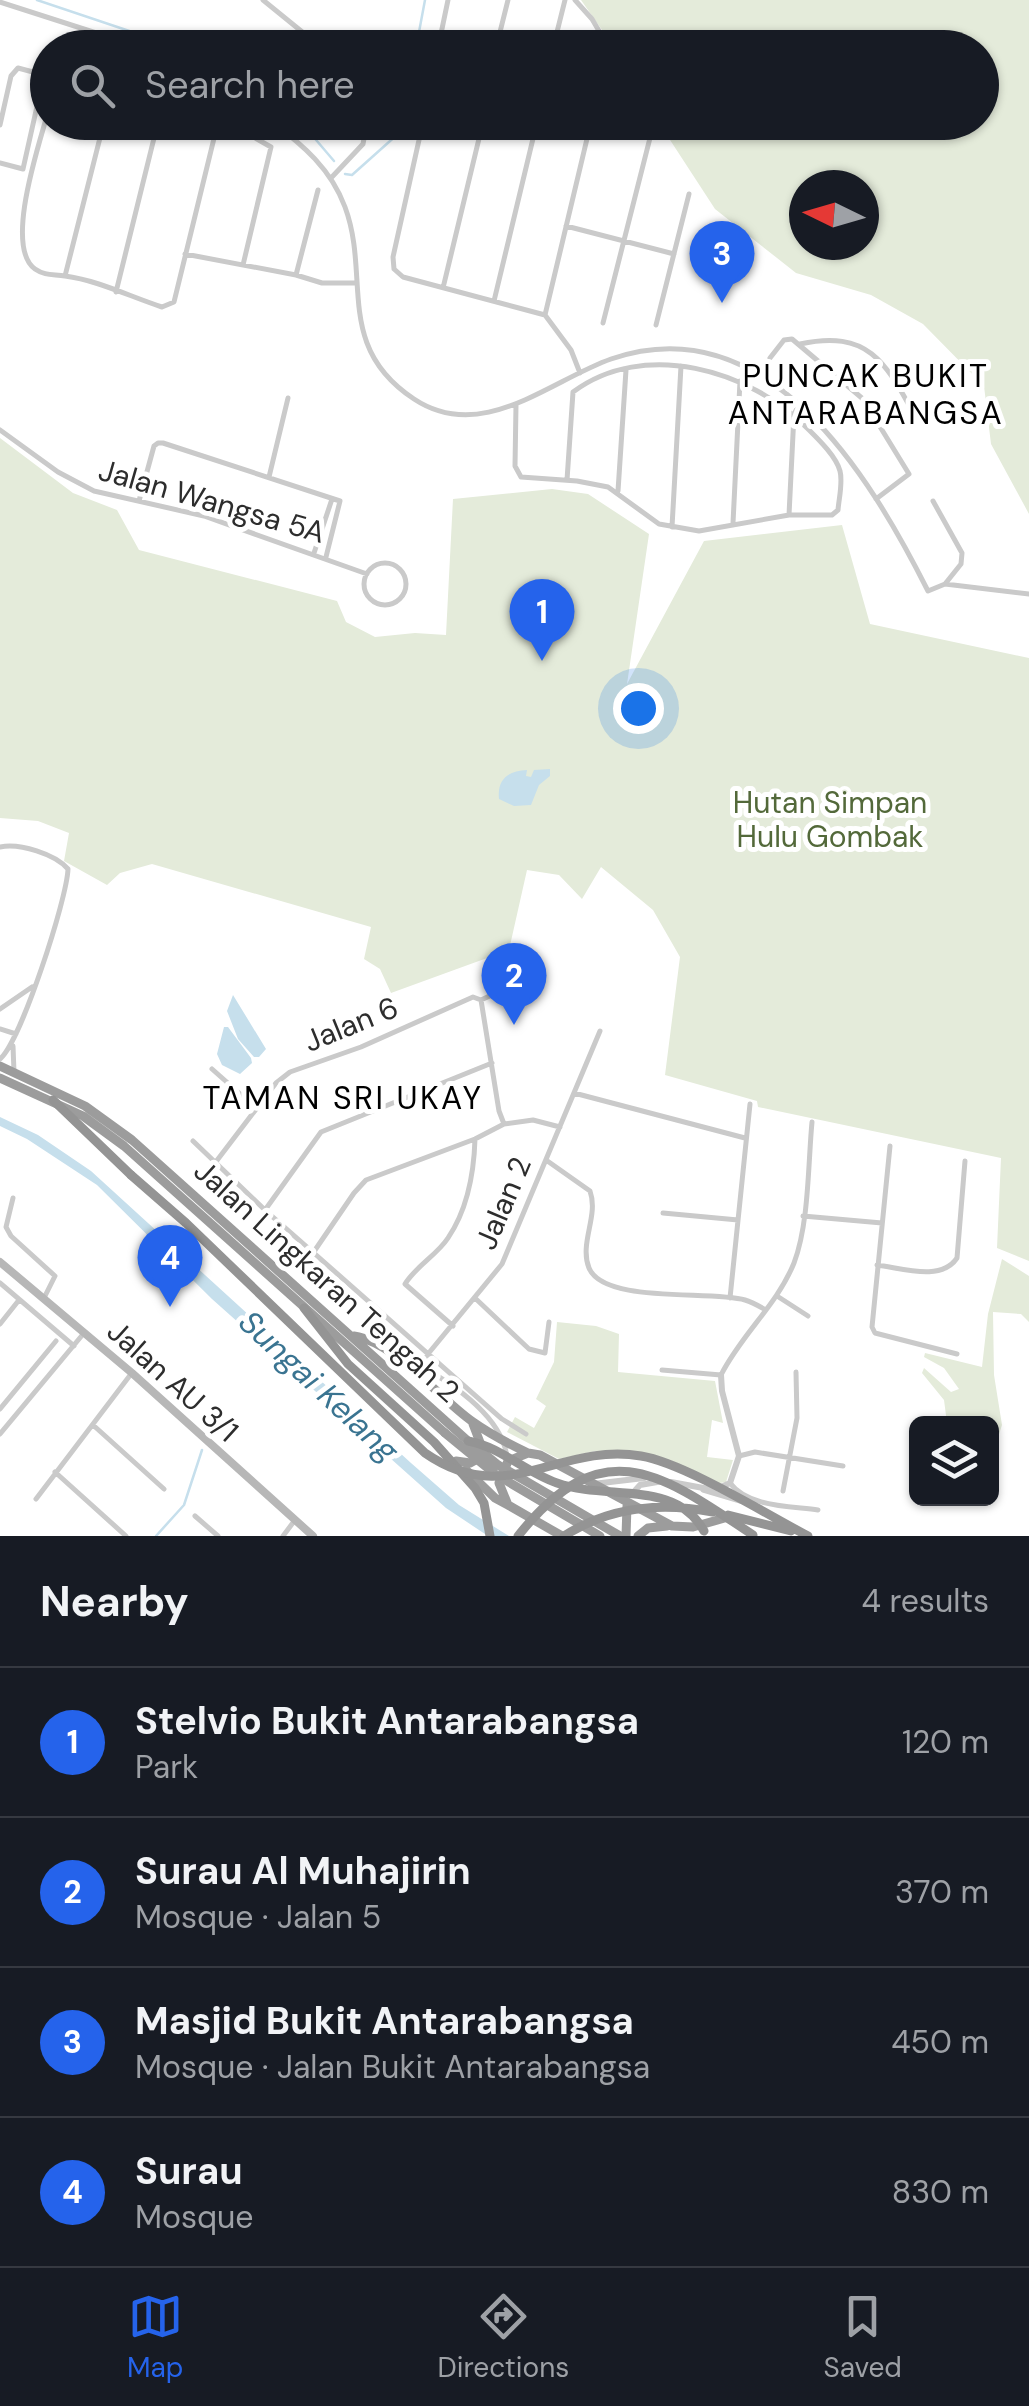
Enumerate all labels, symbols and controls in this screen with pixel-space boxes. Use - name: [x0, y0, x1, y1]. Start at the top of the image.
- search box: [30, 30, 999, 140]
- icon: search: [65, 58, 120, 113]
- text: Search here: [145, 60, 355, 110]
- north arrow: [789, 170, 879, 260]
- pin: 3: [690, 220, 754, 303]
- district label: PUNCAK BUKIT ANTARABANGSA: [728, 355, 1004, 434]
- street label: Jalan Wangsa 5A: [94, 450, 330, 552]
- pin: 1: [510, 578, 574, 661]
- your location: [613, 683, 664, 734]
- park label: Hutan Simpan Hulu Gombak: [733, 783, 927, 856]
- pin: 2: [482, 942, 546, 1025]
- street label: Jalan 6: [298, 987, 404, 1061]
- district label: TAMAN SRI UKAY: [202, 1077, 484, 1119]
- street label: Jalan Lingkaran Tengah 2: [186, 1151, 468, 1411]
- street label: Jalan 2: [466, 1151, 540, 1255]
- pin: 4: [138, 1224, 202, 1307]
- water label: Sungai Kelang: [230, 1301, 409, 1472]
- street label: Jalan AU 3/1: [99, 1312, 247, 1450]
- map controls: [909, 1416, 999, 1506]
- button: layers: [909, 1416, 999, 1506]
- text: Nearby: [40, 1574, 189, 1629]
- text: 4 results: [862, 1580, 989, 1622]
- text: Stelvio Bukit Antarabangsa: [135, 1696, 639, 1746]
- text: 1: [67, 1721, 78, 1763]
- text: 120 m: [902, 1721, 989, 1763]
- text: Park: [135, 1746, 198, 1788]
- text: Surau Al Muhajirin: [135, 1846, 471, 1896]
- text: 2: [63, 1871, 82, 1913]
- text: 370 m: [895, 1871, 989, 1913]
- text: Mosque · Jalan 5: [135, 1896, 381, 1938]
- text: Masjid Bukit Antarabangsa: [135, 1996, 634, 2046]
- text: 3: [63, 2021, 82, 2063]
- text: 450 m: [891, 2021, 989, 2063]
- text: Mosque · Jalan Bukit Antarabangsa: [135, 2046, 650, 2088]
- text: Surau: [135, 2146, 243, 2196]
- text: 4: [62, 2171, 83, 2213]
- text: 830 m: [892, 2171, 989, 2213]
- text: Mosque: [135, 2196, 254, 2238]
- tab: Map: [127, 2289, 183, 2386]
- tab: Directions: [438, 2289, 569, 2386]
- tab: Saved: [823, 2289, 902, 2386]

